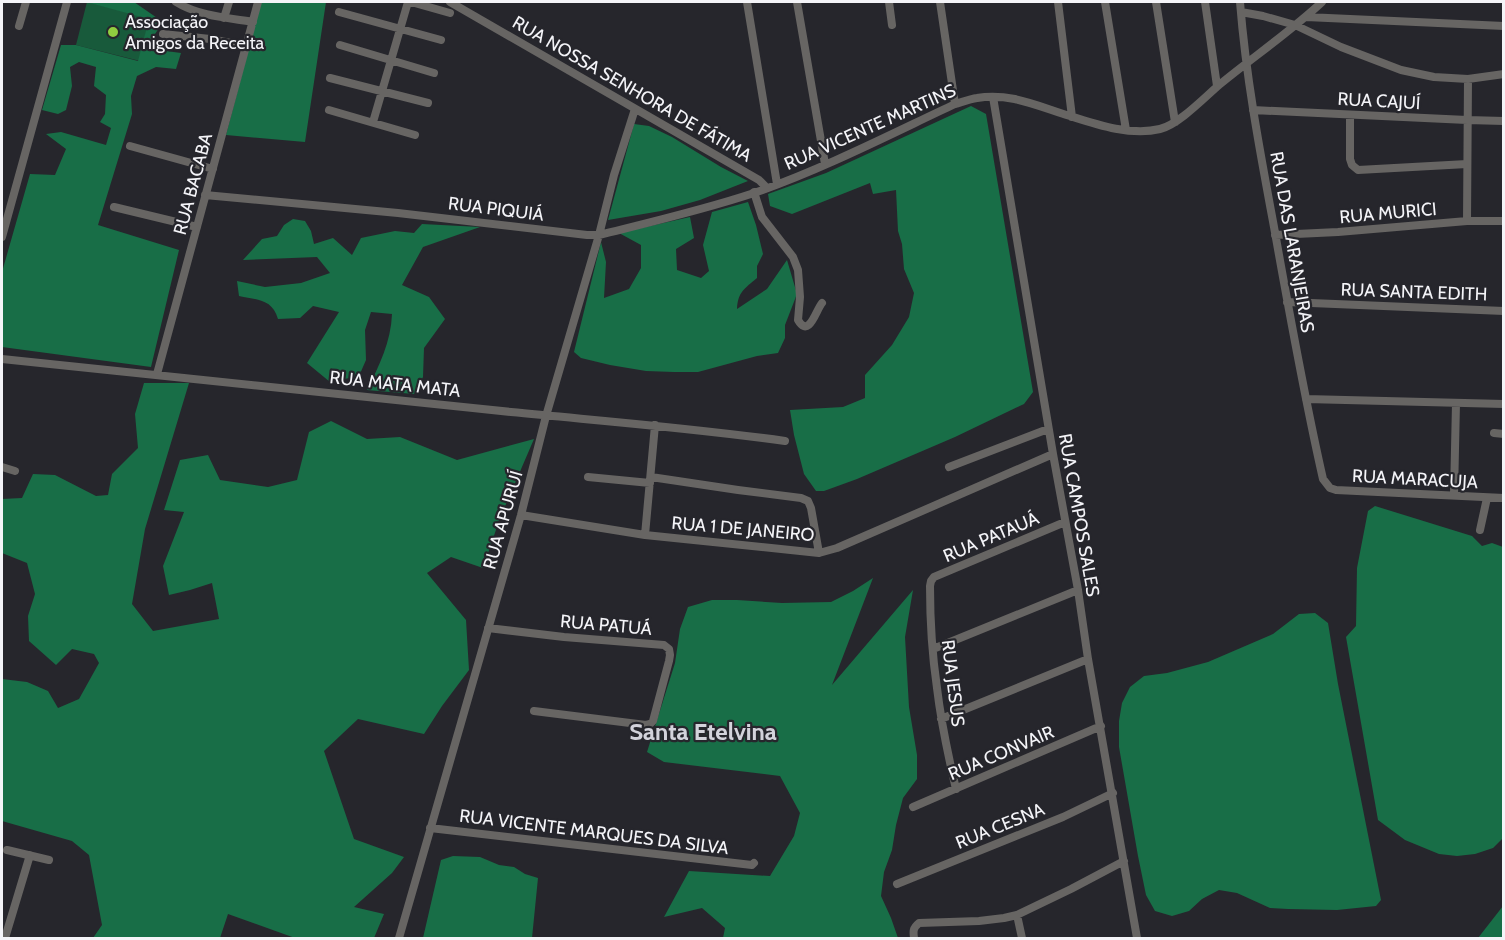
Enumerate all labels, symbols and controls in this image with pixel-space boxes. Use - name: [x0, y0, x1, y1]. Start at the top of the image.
- place label: Associação Amigos da Receita: [125, 11, 265, 54]
- street label: RUA NOSSA SENHORA DE FÁTIMA: [508, 11, 756, 167]
- marker: Associação Amigos da Receita: [106, 25, 120, 39]
- street label: RUA VICENTE MARTINS: [781, 79, 959, 175]
- street label: RUA CAJUÍ: [1337, 88, 1421, 114]
- street label: RUA BACABA: [169, 131, 217, 237]
- street label: RUA DAS LARANJEIRAS: [1265, 150, 1319, 334]
- street label: RUA PIQUIÁ: [447, 192, 545, 226]
- street label: RUA MURICI: [1339, 198, 1437, 228]
- street label: RUA SANTA EDITH: [1340, 278, 1488, 306]
- street label: RUA MATA MATA: [328, 366, 462, 402]
- street label: RUA CAMPOS SALES: [1054, 432, 1104, 598]
- street label: RUA MARACUJA: [1352, 465, 1478, 493]
- street label: RUA APURUÍ: [478, 468, 528, 572]
- street label: RUA PATAUÁ: [940, 507, 1042, 567]
- street label: RUA 1 DE JANEIRO: [671, 512, 816, 546]
- street label: RUA PATUÁ: [559, 610, 653, 640]
- street label: RUA JESUS: [937, 638, 969, 728]
- district label: Santa Etelvina: [629, 717, 777, 746]
- street label: RUA CONVAIR: [945, 721, 1057, 785]
- street label: RUA CESNA: [952, 798, 1048, 854]
- street label: RUA VICENTE MARQUES DA SILVA: [458, 805, 730, 859]

